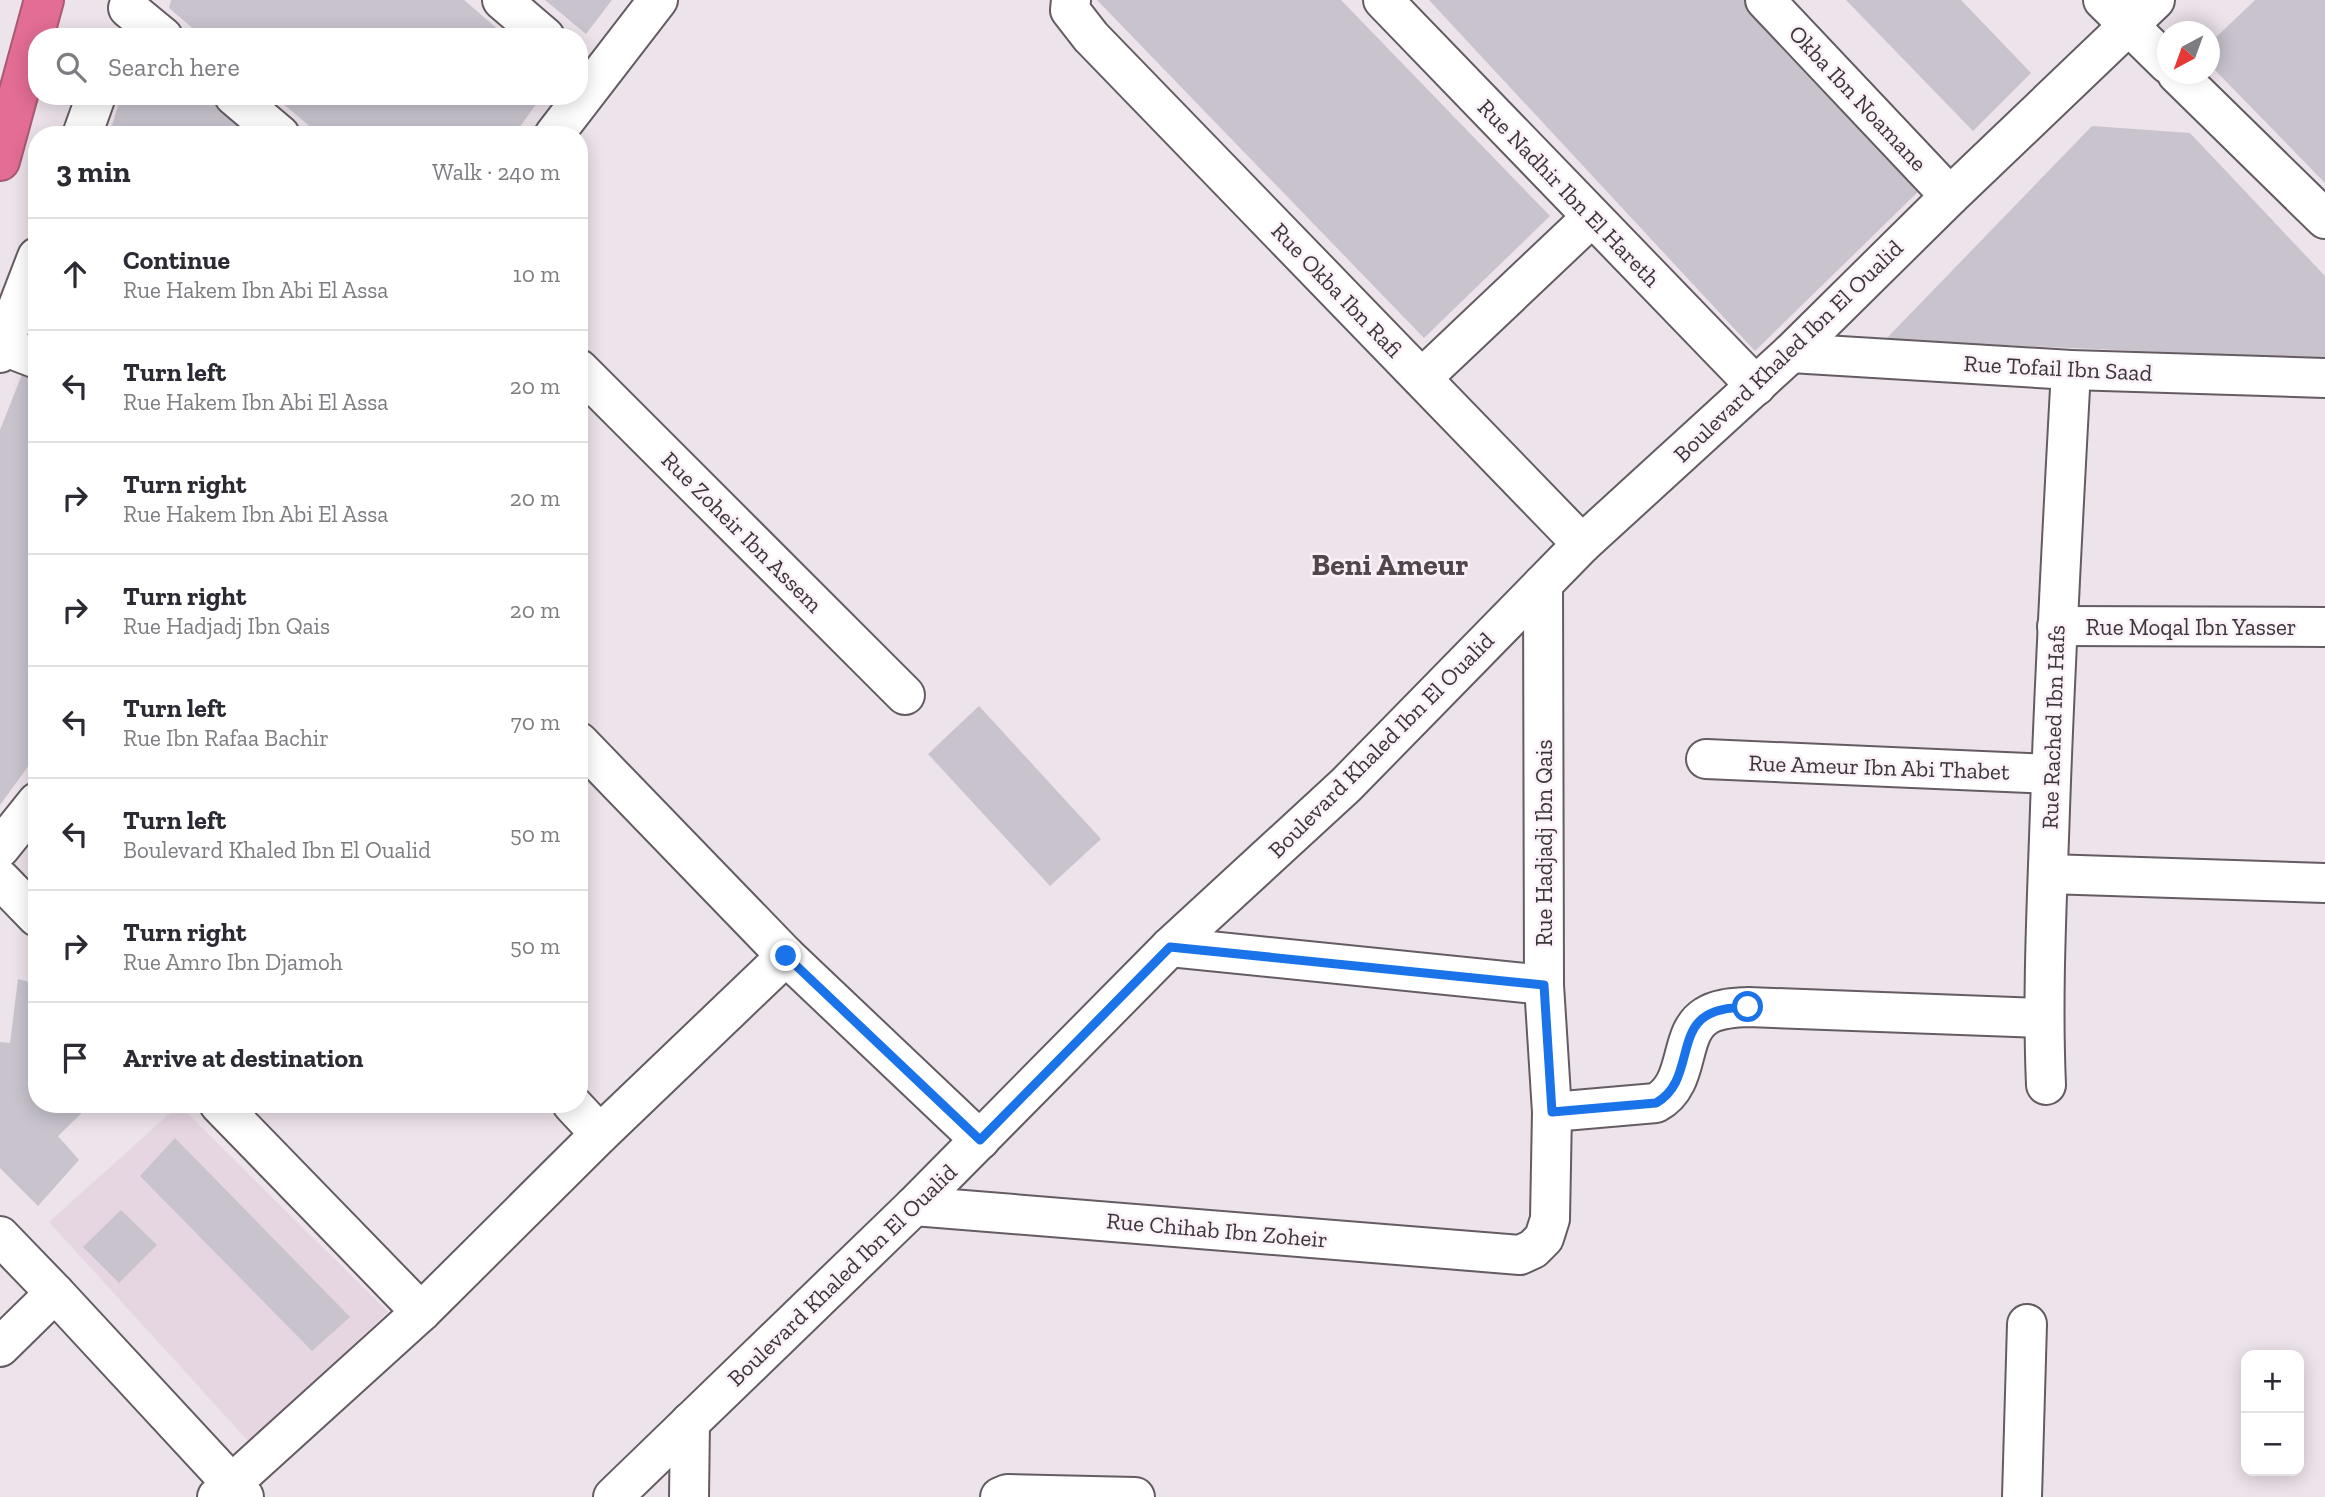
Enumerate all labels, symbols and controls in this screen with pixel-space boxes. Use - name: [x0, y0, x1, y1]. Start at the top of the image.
- street label: Okba Ibn Noamane: [1783, 19, 1933, 177]
- north arrow: [2157, 21, 2220, 84]
- search box: [28, 28, 588, 105]
- icon: search: [52, 48, 90, 86]
- text: Search here: [108, 51, 240, 83]
- street label: Rue Nadhir Ibn El Hareth: [1472, 93, 1666, 293]
- text: 3 min: [56, 154, 131, 190]
- text: Walk · 240 m: [432, 158, 560, 186]
- street label: Rue Okba Ibn Rafi: [1266, 217, 1408, 363]
- street label: Boulevard Khaled Ibn El Oualid: [1668, 234, 1909, 468]
- text: Continue: [123, 244, 230, 276]
- icon: ahead: [56, 255, 94, 293]
- text: 10 m: [513, 260, 560, 288]
- text: Rue Hakem Ibn Abi El Assa: [123, 276, 388, 304]
- street label: Rue Tofail Ibn Saad: [1963, 349, 2153, 387]
- text: Turn left: [123, 356, 226, 388]
- icon: left: [56, 367, 94, 405]
- text: 20 m: [510, 372, 560, 400]
- text: Rue Hakem Ibn Abi El Assa: [123, 388, 388, 416]
- street label: Rue Zoheir Ibn Assem: [656, 446, 828, 618]
- text: Turn right: [123, 468, 246, 500]
- icon: right: [56, 479, 94, 517]
- text: 20 m: [510, 484, 560, 512]
- text: Rue Hakem Ibn Abi El Assa: [123, 500, 388, 528]
- district label: Beni Ameur: [1312, 547, 1468, 583]
- text: Turn right: [123, 580, 246, 612]
- icon: right: [56, 591, 94, 629]
- text: 20 m: [510, 596, 560, 624]
- text: Rue Hadjadj Ibn Qais: [123, 612, 330, 640]
- street label: Rue Moqal Ibn Yasser: [2086, 613, 2296, 641]
- street label: Rue Rached Ibn Hafs: [2035, 624, 2071, 830]
- street label: Boulevard Khaled Ibn El Oualid: [1262, 626, 1500, 864]
- text: Turn left: [123, 692, 226, 724]
- icon: left: [56, 703, 94, 741]
- text: 70 m: [511, 708, 560, 736]
- text: Rue Ibn Rafaa Bachir: [123, 724, 329, 752]
- street label: Rue Hadjadj Ibn Qais: [1530, 739, 1558, 947]
- street label: Rue Ameur Ibn Abi Thabet: [1748, 748, 2010, 786]
- text: Turn left: [123, 804, 226, 836]
- icon: left: [56, 815, 94, 853]
- text: 50 m: [510, 820, 560, 848]
- text: Boulevard Khaled Ibn El Oualid: [123, 836, 431, 864]
- text: Turn right: [123, 916, 246, 948]
- icon: right: [56, 927, 94, 965]
- text: 50 m: [510, 932, 560, 960]
- route end: [770, 940, 801, 971]
- text: Rue Amro Ibn Djamoh: [123, 948, 343, 976]
- route start: [1732, 991, 1763, 1022]
- icon: arrive: [56, 1039, 94, 1077]
- text: Arrive at destination: [123, 1042, 363, 1074]
- street label: Boulevard Khaled Ibn El Oualid: [722, 1158, 963, 1392]
- street label: Rue Chihab Ibn Zoheir: [1105, 1206, 1329, 1254]
- map controls: [2241, 1350, 2304, 1476]
- button: +: [2241, 1350, 2304, 1413]
- button: −: [2241, 1413, 2304, 1476]

